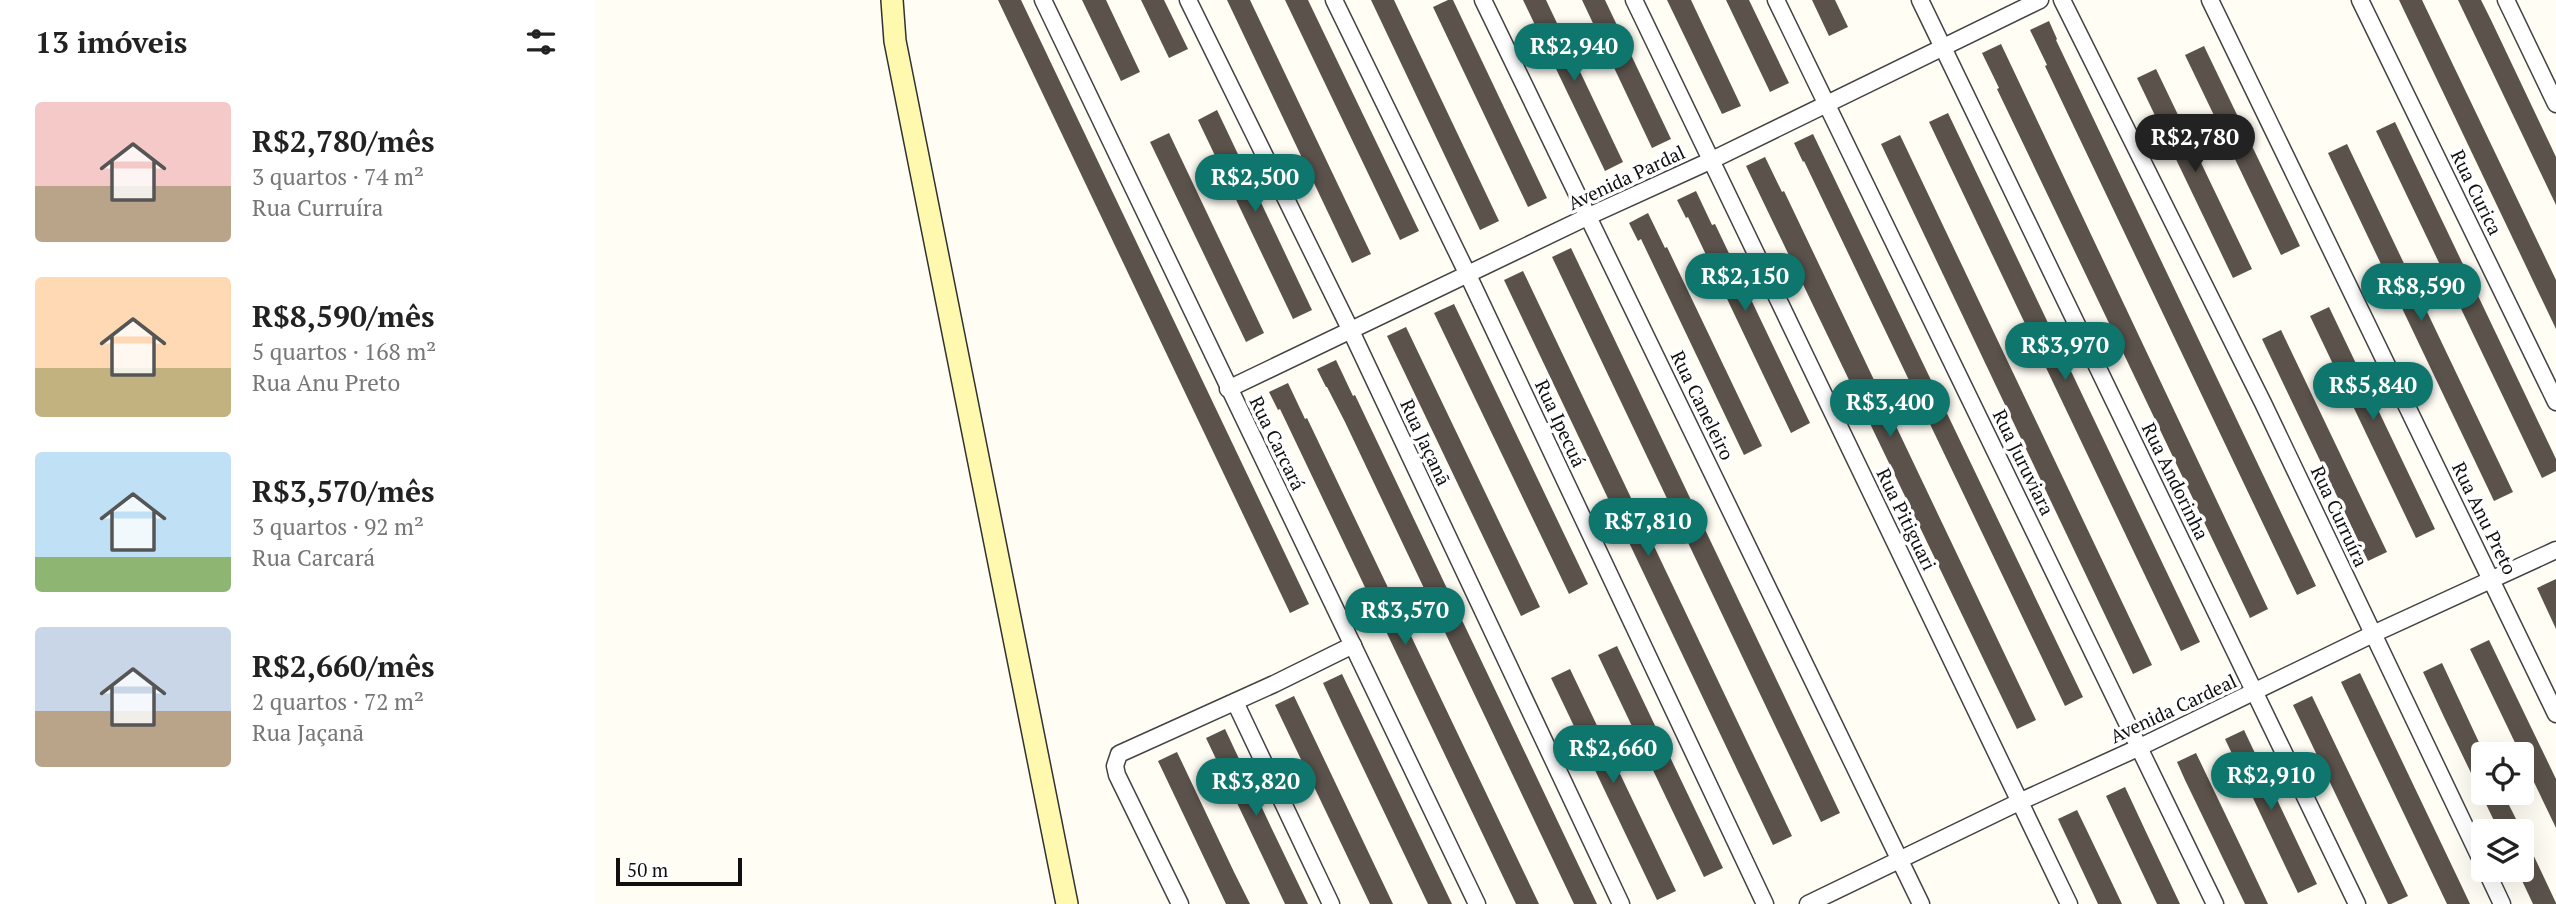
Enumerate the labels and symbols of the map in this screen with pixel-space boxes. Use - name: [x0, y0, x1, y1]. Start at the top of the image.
- pin: R$2,940: [1509, 24, 1639, 83]
- pin: R$2,780: [2130, 114, 2260, 174]
- street label: Avenida Pardal: [1563, 139, 1689, 215]
- street label: Rua Curica: [2446, 145, 2509, 239]
- pin: R$2,500: [1190, 154, 1320, 214]
- pin: R$2,150: [1680, 254, 1810, 313]
- pin: R$8,590: [2356, 264, 2486, 323]
- pin: R$3,970: [2000, 322, 2130, 382]
- street label: Rua Caneleiro: [1666, 346, 1740, 464]
- pin: R$5,840: [2308, 362, 2438, 422]
- street label: Rua Ipecuá: [1530, 375, 1592, 471]
- pin: R$3,400: [1825, 380, 1955, 439]
- street label: Rua Carcará: [1244, 392, 1312, 495]
- street label: Rua Jaçanã: [1395, 395, 1457, 490]
- street label: Rua Juruviara: [1988, 405, 2061, 519]
- street label: Rua Andorinha: [2137, 418, 2215, 544]
- street label: Rua Anu Preto: [2447, 458, 2523, 578]
- street label: Rua Curruíra: [2306, 462, 2374, 571]
- street label: Rua Pitiguari: [1872, 464, 1942, 574]
- pin: R$7,810: [1583, 498, 1713, 558]
- pin: R$3,570: [1340, 588, 1470, 647]
- street label: Avenida Cardeal: [2106, 668, 2240, 748]
- pin: R$2,660: [1548, 726, 1678, 785]
- pin: R$2,910: [2206, 752, 2336, 812]
- pin: R$3,820: [1191, 758, 1321, 818]
- scale bar: [616, 855, 742, 887]

